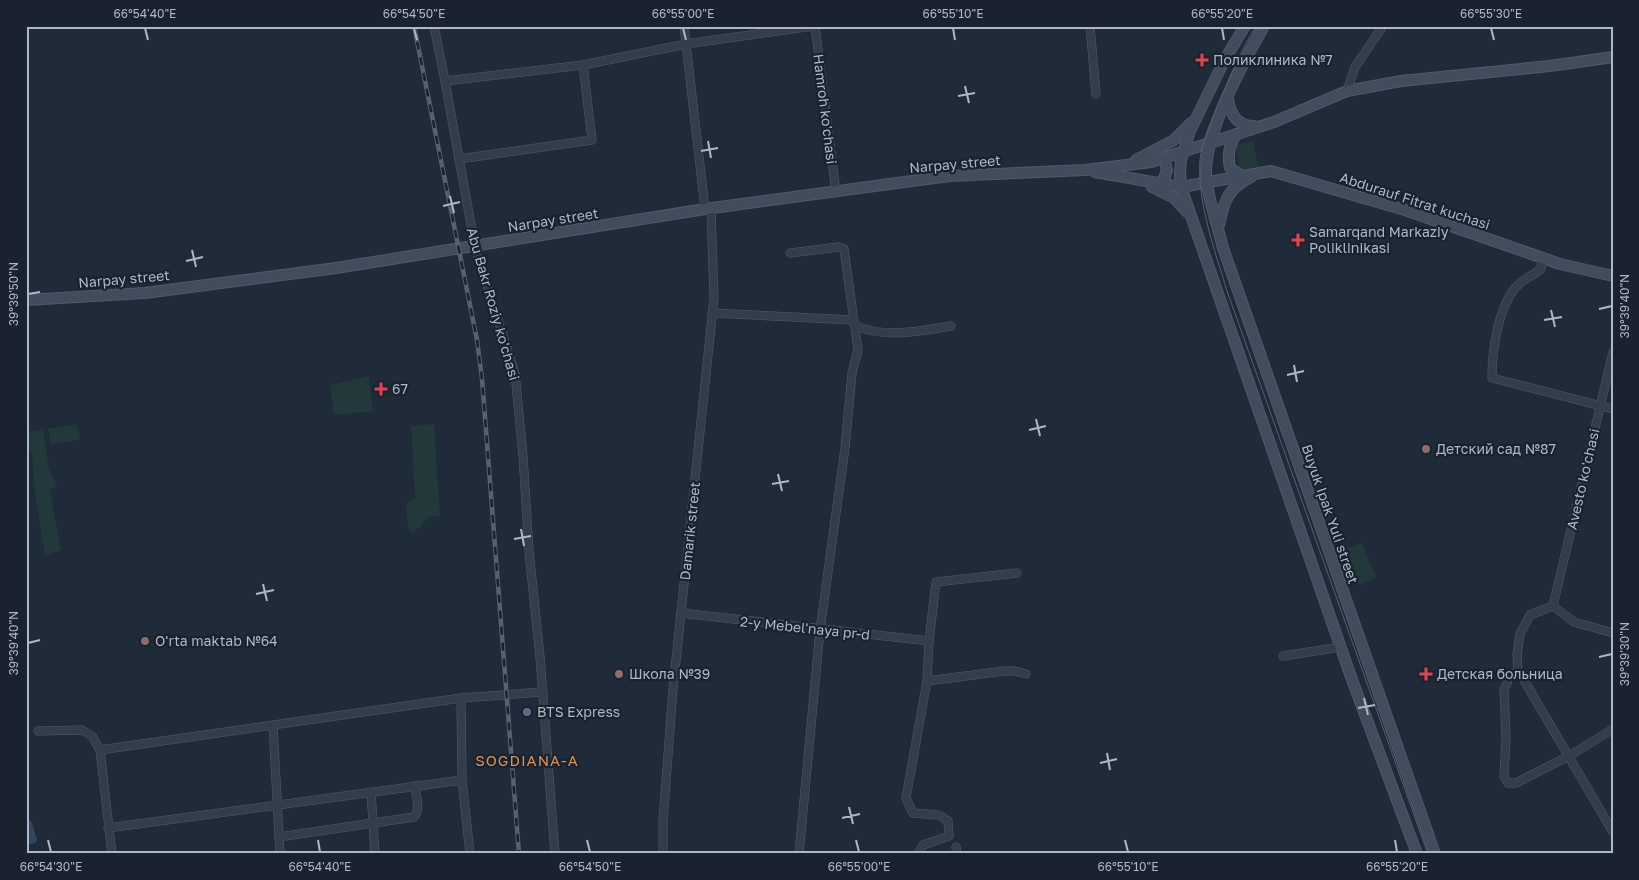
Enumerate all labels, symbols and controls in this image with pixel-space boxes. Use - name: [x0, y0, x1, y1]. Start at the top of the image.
- text: 66°54'40"E: [114, 6, 176, 21]
- text: 66°54'50"E: [383, 6, 445, 21]
- text: 66°55'00"E: [652, 6, 714, 21]
- text: 66°55'10"E: [922, 6, 984, 21]
- text: 66°55'20"E: [1191, 6, 1253, 21]
- text: 66°55'30"E: [1460, 6, 1522, 21]
- place label: Поликлиника №7: [1213, 51, 1333, 68]
- street label: Hamroh ko'chasi: [810, 53, 841, 165]
- marker: Поликлиника №7: [1195, 53, 1209, 67]
- street label: Narpay street: [908, 151, 1001, 176]
- street label: Abdurauf Fitrat kuchasi: [1338, 168, 1492, 233]
- street label: Narpay street: [506, 204, 600, 235]
- place label: Samarqand Markaziy Poliklinikasi: [1309, 223, 1449, 256]
- street label: Abu Bakr Roziy ko'chasi: [463, 225, 523, 382]
- marker: Samarqand Markaziy Poliklinikasi: [1291, 233, 1305, 247]
- text: 39°39'50"N: [6, 262, 21, 326]
- street label: Narpay street: [77, 266, 170, 291]
- text: 39°39'40"N: [1617, 274, 1632, 338]
- place label: 67: [392, 380, 408, 397]
- marker: 67: [374, 382, 388, 396]
- street label: Avesto ko'chasi: [1563, 427, 1602, 531]
- place label: Детский сад №87: [1436, 440, 1556, 457]
- street label: Buyuk Ipak Yuli street: [1299, 442, 1362, 586]
- marker: Детский сад №87: [1420, 443, 1432, 455]
- street label: Damarik street: [676, 481, 703, 581]
- text: 39°39'40"N: [6, 611, 21, 675]
- street label: 2-y Mebel'naya pr-d: [739, 612, 871, 643]
- text: 39°39'30"N: [1617, 622, 1632, 686]
- place label: O'rta maktab №64: [155, 632, 278, 649]
- marker: O'rta maktab №64: [139, 635, 151, 647]
- place label: Школа №39: [629, 665, 710, 682]
- place label: Детская больница: [1437, 665, 1563, 682]
- marker: Детская больница: [1419, 667, 1433, 681]
- marker: Школа №39: [613, 668, 625, 680]
- place label: BTS Express: [537, 703, 620, 720]
- marker: BTS Express: [521, 706, 533, 718]
- district label: SOGDIANA-А: [475, 751, 579, 769]
- text: 66°54'30"E: [20, 859, 82, 874]
- text: 66°54'40"E: [289, 859, 351, 874]
- text: 66°54'50"E: [559, 859, 621, 874]
- text: 66°55'00"E: [828, 859, 890, 874]
- text: 66°55'10"E: [1097, 859, 1159, 874]
- text: 66°55'20"E: [1366, 859, 1428, 874]

